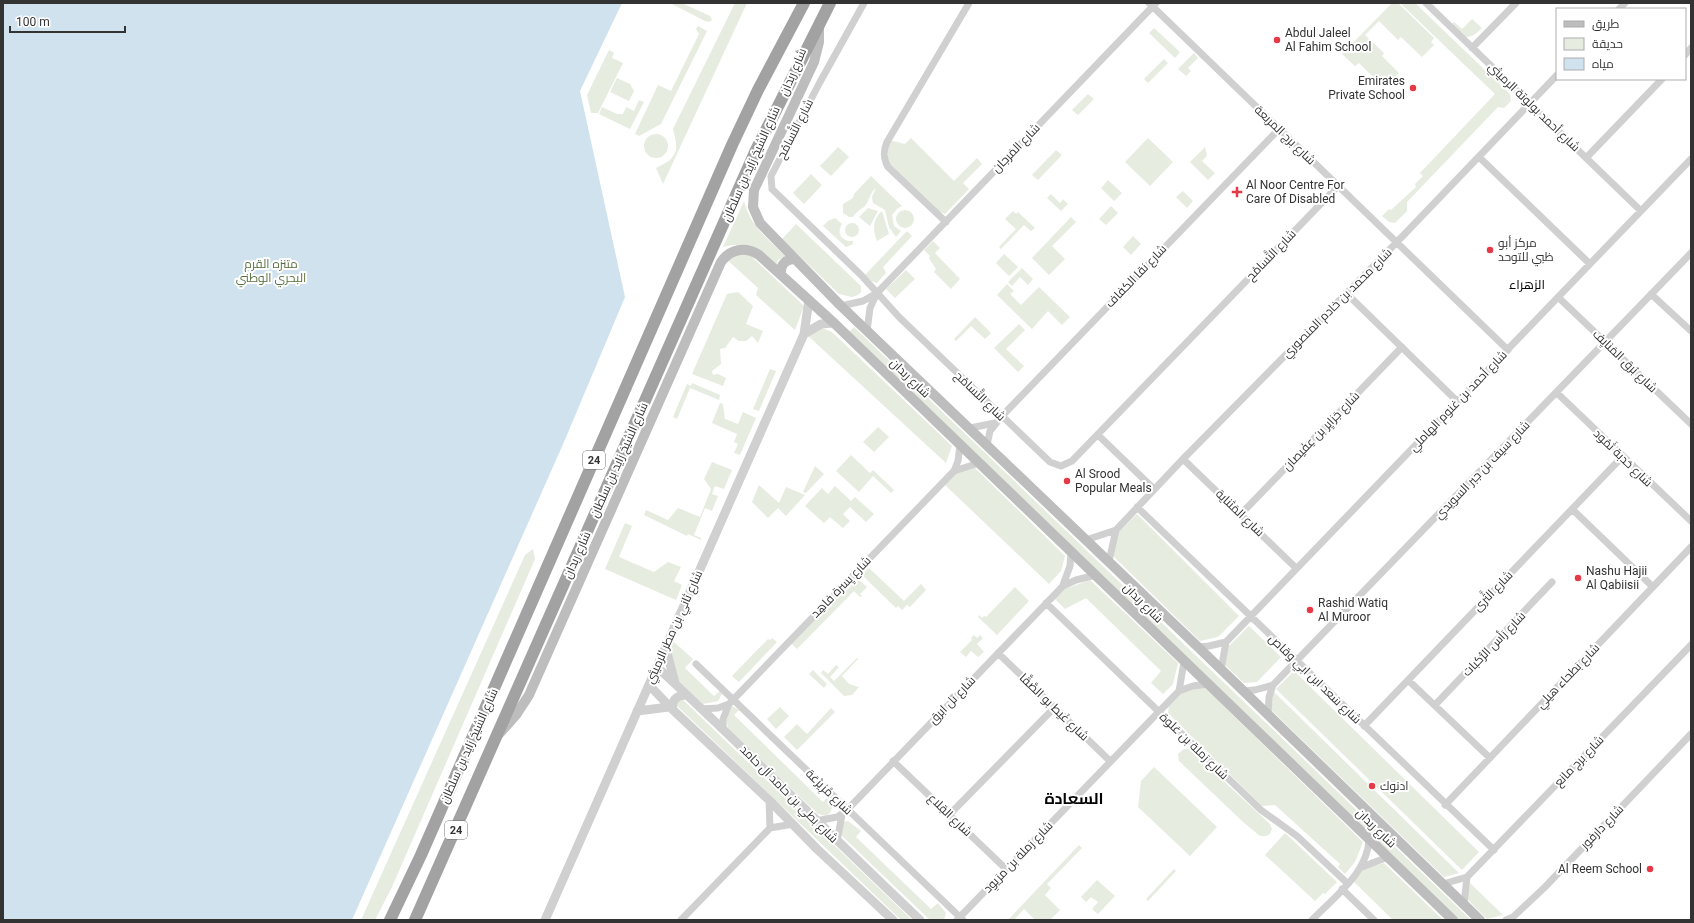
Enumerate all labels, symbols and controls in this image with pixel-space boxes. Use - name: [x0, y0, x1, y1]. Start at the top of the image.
- scale bar: [10, 8, 125, 34]
- legend: [1556, 8, 1686, 80]
- text: 100 m: [16, 15, 50, 29]
- text: طريق: [1592, 17, 1620, 31]
- place label: Abdul Jaleel Al Fahim School: [1285, 26, 1371, 54]
- marker: Abdul Jaleel Al Fahim School: [1272, 35, 1282, 45]
- text: حديقة: [1592, 37, 1623, 51]
- street label: شارع ربدان: [777, 46, 810, 98]
- text: مياه: [1592, 57, 1614, 71]
- street label: شارع أحمد بولوتة الرميثي: [1483, 59, 1583, 157]
- place label: Emirates Private School: [1328, 74, 1405, 102]
- marker: Emirates Private School: [1408, 83, 1418, 93]
- street label: شارع التَّسامُح: [773, 96, 817, 162]
- street label: شارع برج المربعة: [1251, 103, 1318, 168]
- street label: شارع الشيخ زايد بن سلطان: [719, 104, 784, 224]
- street label: شارع المَرجان: [989, 121, 1044, 176]
- place label: Al Noor Centre For Care Of Disabled: [1246, 178, 1344, 206]
- marker: Al Noor Centre For Care Of Disabled: [1231, 186, 1243, 198]
- street label: شارع التَّسامُح: [1242, 226, 1300, 284]
- place label: مركز أبو ظبي للتوحد: [1498, 235, 1554, 267]
- street label: شارع نقا الكفاف: [1103, 242, 1170, 311]
- street label: شارع محمد بن خادم المنصوري: [1279, 245, 1397, 363]
- marker: مركز أبو ظبي للتوحد: [1485, 245, 1495, 255]
- park label: متنزه القرم البحري الوطني: [236, 257, 306, 288]
- district label: الزهراء: [1509, 277, 1545, 292]
- street label: شارع بُرق المَنايِف: [1589, 327, 1660, 396]
- street label: شارع أحمد بن غنوم الهاملي: [1406, 347, 1512, 456]
- street label: شارع ربدان: [886, 356, 933, 401]
- street label: شارع التَّسامُح: [951, 367, 1009, 425]
- street label: شارع جَزايِر بن عِفَيصان: [1280, 389, 1363, 474]
- street label: شارع الشيخ زايد بن سلطان: [587, 400, 652, 520]
- street label: شارع سيف بن جبر السويدي: [1432, 418, 1535, 524]
- street label: شارع حَدبة ثَمُود: [1590, 426, 1656, 490]
- road number: 24: [583, 451, 605, 469]
- place label: Al Srood Popular Meals: [1075, 467, 1152, 495]
- marker: Al Srood Popular Meals: [1062, 476, 1072, 486]
- street label: شارع المَثناية: [1212, 487, 1267, 540]
- street label: شارع ربدان: [560, 529, 595, 581]
- street label: شارع يِسرة فاهِد: [808, 553, 875, 621]
- place label: Nashu Hajii Al Qabiisii: [1586, 564, 1647, 592]
- street label: شارع الثَّرى: [1468, 566, 1516, 615]
- street label: شارع ثاني بن مطر الرميثي: [643, 568, 708, 687]
- marker: Nashu Hajii Al Qabiisii: [1573, 573, 1583, 583]
- street label: شارع ربدان: [1120, 580, 1166, 626]
- place label: Rashid Watiq Al Muroor: [1318, 596, 1388, 624]
- marker: Rashid Watiq Al Muroor: [1305, 605, 1315, 615]
- street label: شارع رَأس الرُّكبات: [1459, 608, 1529, 680]
- street label: شارع سَعد ابن ابي وقاص: [1264, 631, 1364, 729]
- street label: شارع بَطحاء هيلي: [1534, 641, 1605, 713]
- street label: شارع غَيط بو الصَّقَّا: [1016, 670, 1092, 744]
- street label: شارع تل ابرق: [926, 673, 979, 728]
- street label: شارع الشيخ زايد بن سلطان: [437, 686, 502, 806]
- street label: شارع رَملة بن عَلوة: [1156, 710, 1231, 783]
- street label: شارع برج مانع: [1551, 733, 1607, 790]
- street label: شارع بطي بن حامد آل حامد: [735, 742, 841, 848]
- street label: شارع مْزِيرْعَة: [802, 766, 855, 818]
- place label: ادنوك: [1380, 779, 1409, 793]
- marker: ادنوك: [1367, 781, 1377, 791]
- district label: السعادة: [1044, 789, 1104, 808]
- street label: شارع القِلاع: [925, 791, 975, 840]
- street label: شارع دارفور: [1577, 802, 1627, 853]
- street label: شارع ربدان: [1352, 806, 1399, 851]
- street label: شارع رَملة بن مرَيوِد: [981, 818, 1057, 897]
- road number: 24: [445, 821, 467, 839]
- place label: Al Reem School: [1558, 862, 1642, 876]
- marker: Al Reem School: [1645, 864, 1655, 874]

